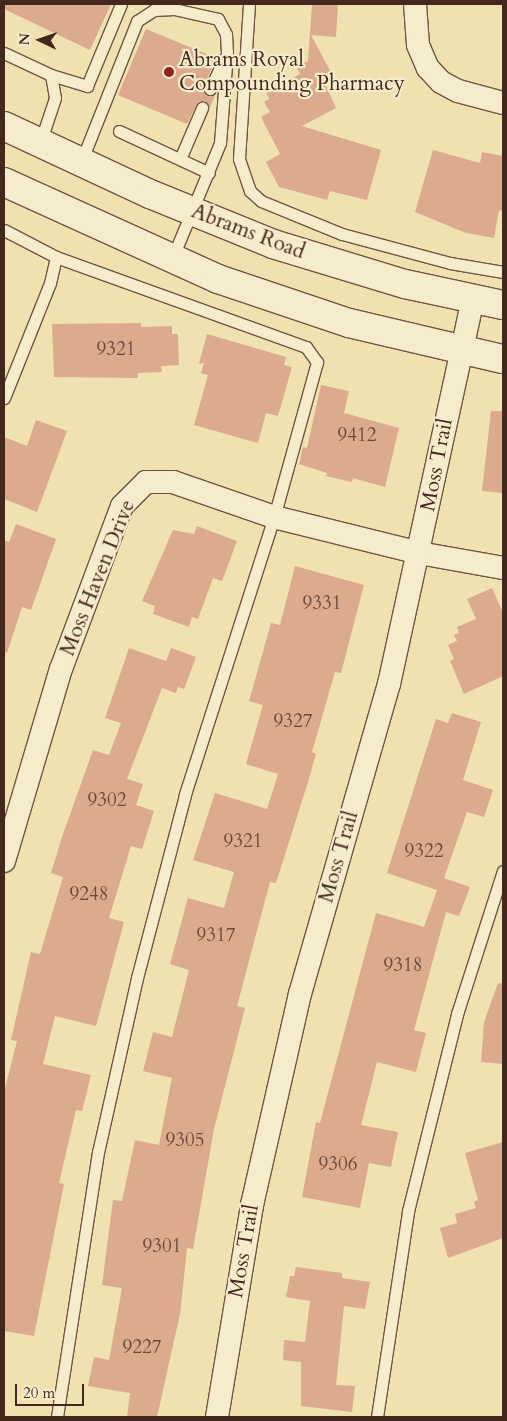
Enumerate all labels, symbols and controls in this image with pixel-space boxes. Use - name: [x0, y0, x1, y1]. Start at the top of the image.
- north arrow: [15, 15, 65, 65]
- text: N: [15, 33, 34, 46]
- place label: Abrams Royal Compounding Pharmacy: [179, 47, 405, 97]
- marker: Abrams Royal Compounding Pharmacy: [163, 66, 175, 78]
- street label: Abrams Road: [188, 199, 308, 265]
- house number: 9321: [97, 339, 135, 361]
- street label: Moss Trail: [416, 416, 458, 514]
- house number: 9412: [338, 425, 376, 447]
- street label: Moss Haven Drive: [55, 496, 141, 660]
- house number: 9331: [303, 593, 341, 615]
- house number: 9327: [274, 711, 312, 733]
- house number: 9302: [88, 790, 126, 812]
- street label: Moss Trail: [314, 808, 364, 906]
- house number: 9321: [224, 831, 262, 853]
- house number: 9322: [405, 841, 443, 863]
- house number: 9248: [70, 884, 108, 906]
- house number: 9317: [197, 925, 235, 947]
- house number: 9318: [384, 955, 422, 977]
- house number: 9305: [166, 1130, 204, 1152]
- house number: 9306: [319, 1154, 357, 1176]
- street label: Moss Trail: [223, 1202, 265, 1300]
- house number: 9301: [143, 1236, 181, 1258]
- house number: 9227: [123, 1337, 161, 1359]
- scale bar: [18, 1374, 86, 1406]
- text: 20 m: [23, 1383, 55, 1403]

